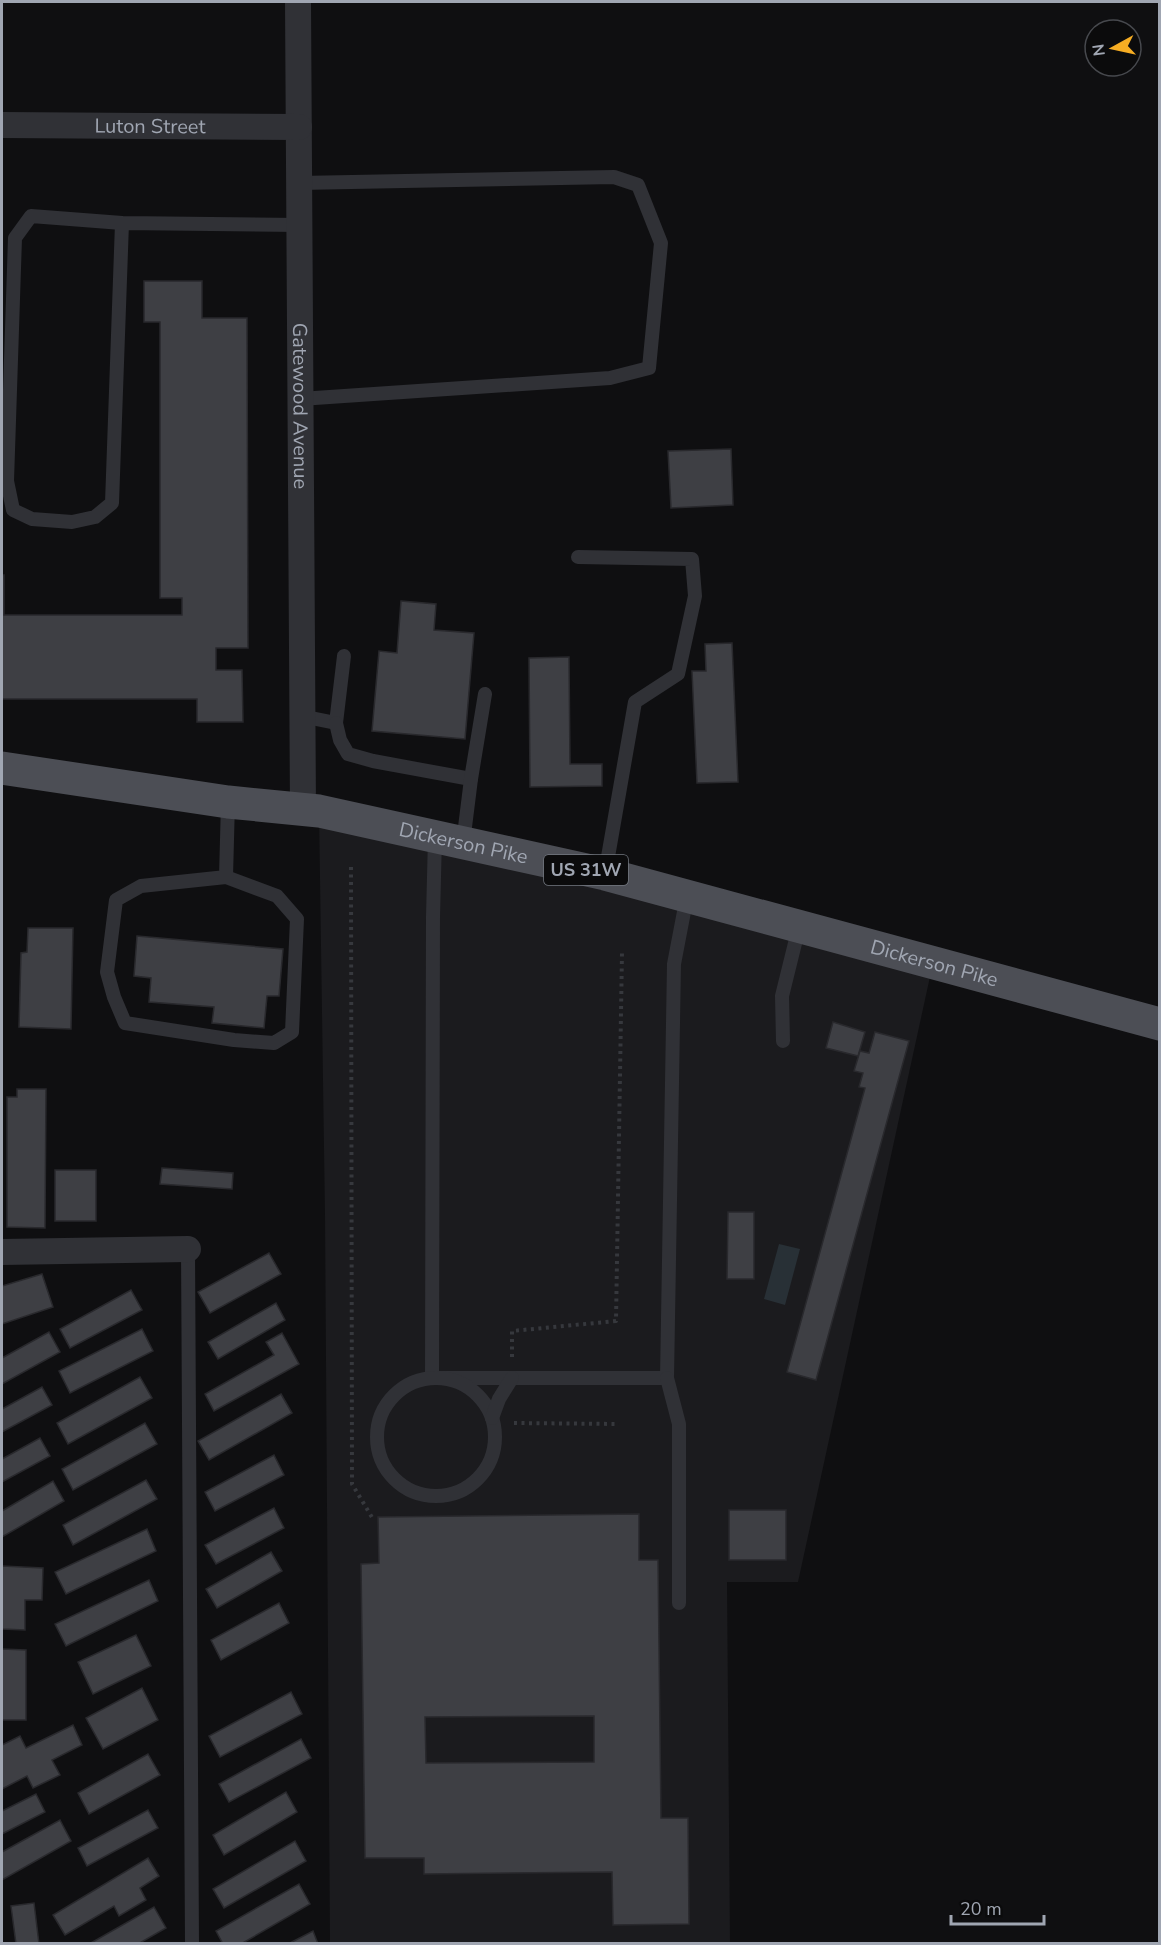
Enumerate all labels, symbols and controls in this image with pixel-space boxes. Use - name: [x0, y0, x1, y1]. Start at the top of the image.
- north arrow: [1083, 18, 1143, 78]
- text: N: [1087, 42, 1111, 57]
- street label: Luton Street: [94, 112, 207, 140]
- street label: Gatewood Avenue: [286, 323, 315, 489]
- street label: Dickerson Pike: [397, 816, 531, 870]
- road number: US 31W: [544, 855, 628, 885]
- street label: Dickerson Pike: [868, 933, 1001, 993]
- scale bar: [951, 1888, 1044, 1926]
- text: 20 m: [960, 1897, 1002, 1921]

